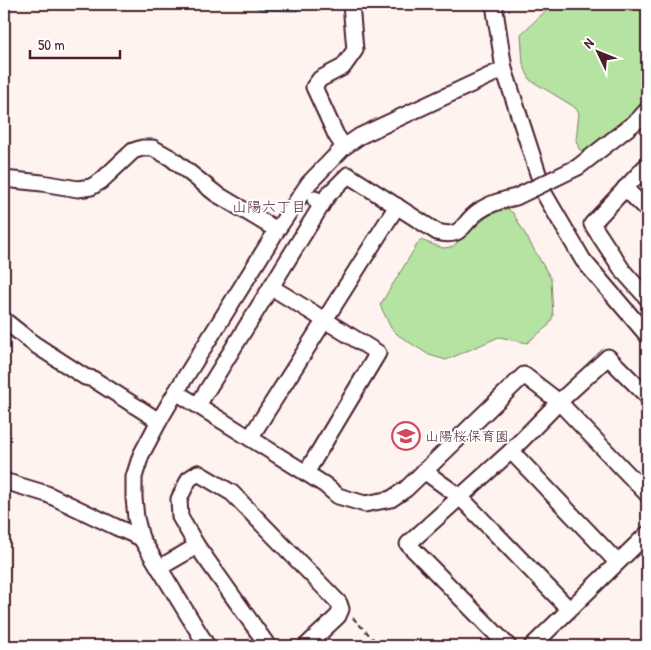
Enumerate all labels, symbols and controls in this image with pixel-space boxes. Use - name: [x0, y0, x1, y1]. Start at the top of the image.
- scale bar: [30, 28, 120, 60]
- north arrow: [574, 28, 624, 78]
- text: N: [579, 33, 598, 52]
- text: 50 m: [38, 34, 65, 55]
- district label: 山陽六丁目: [231, 196, 307, 217]
- school or university icon: 山陽桜保育園: [391, 421, 421, 451]
- place label: 山陽桜保育園: [425, 426, 509, 445]

